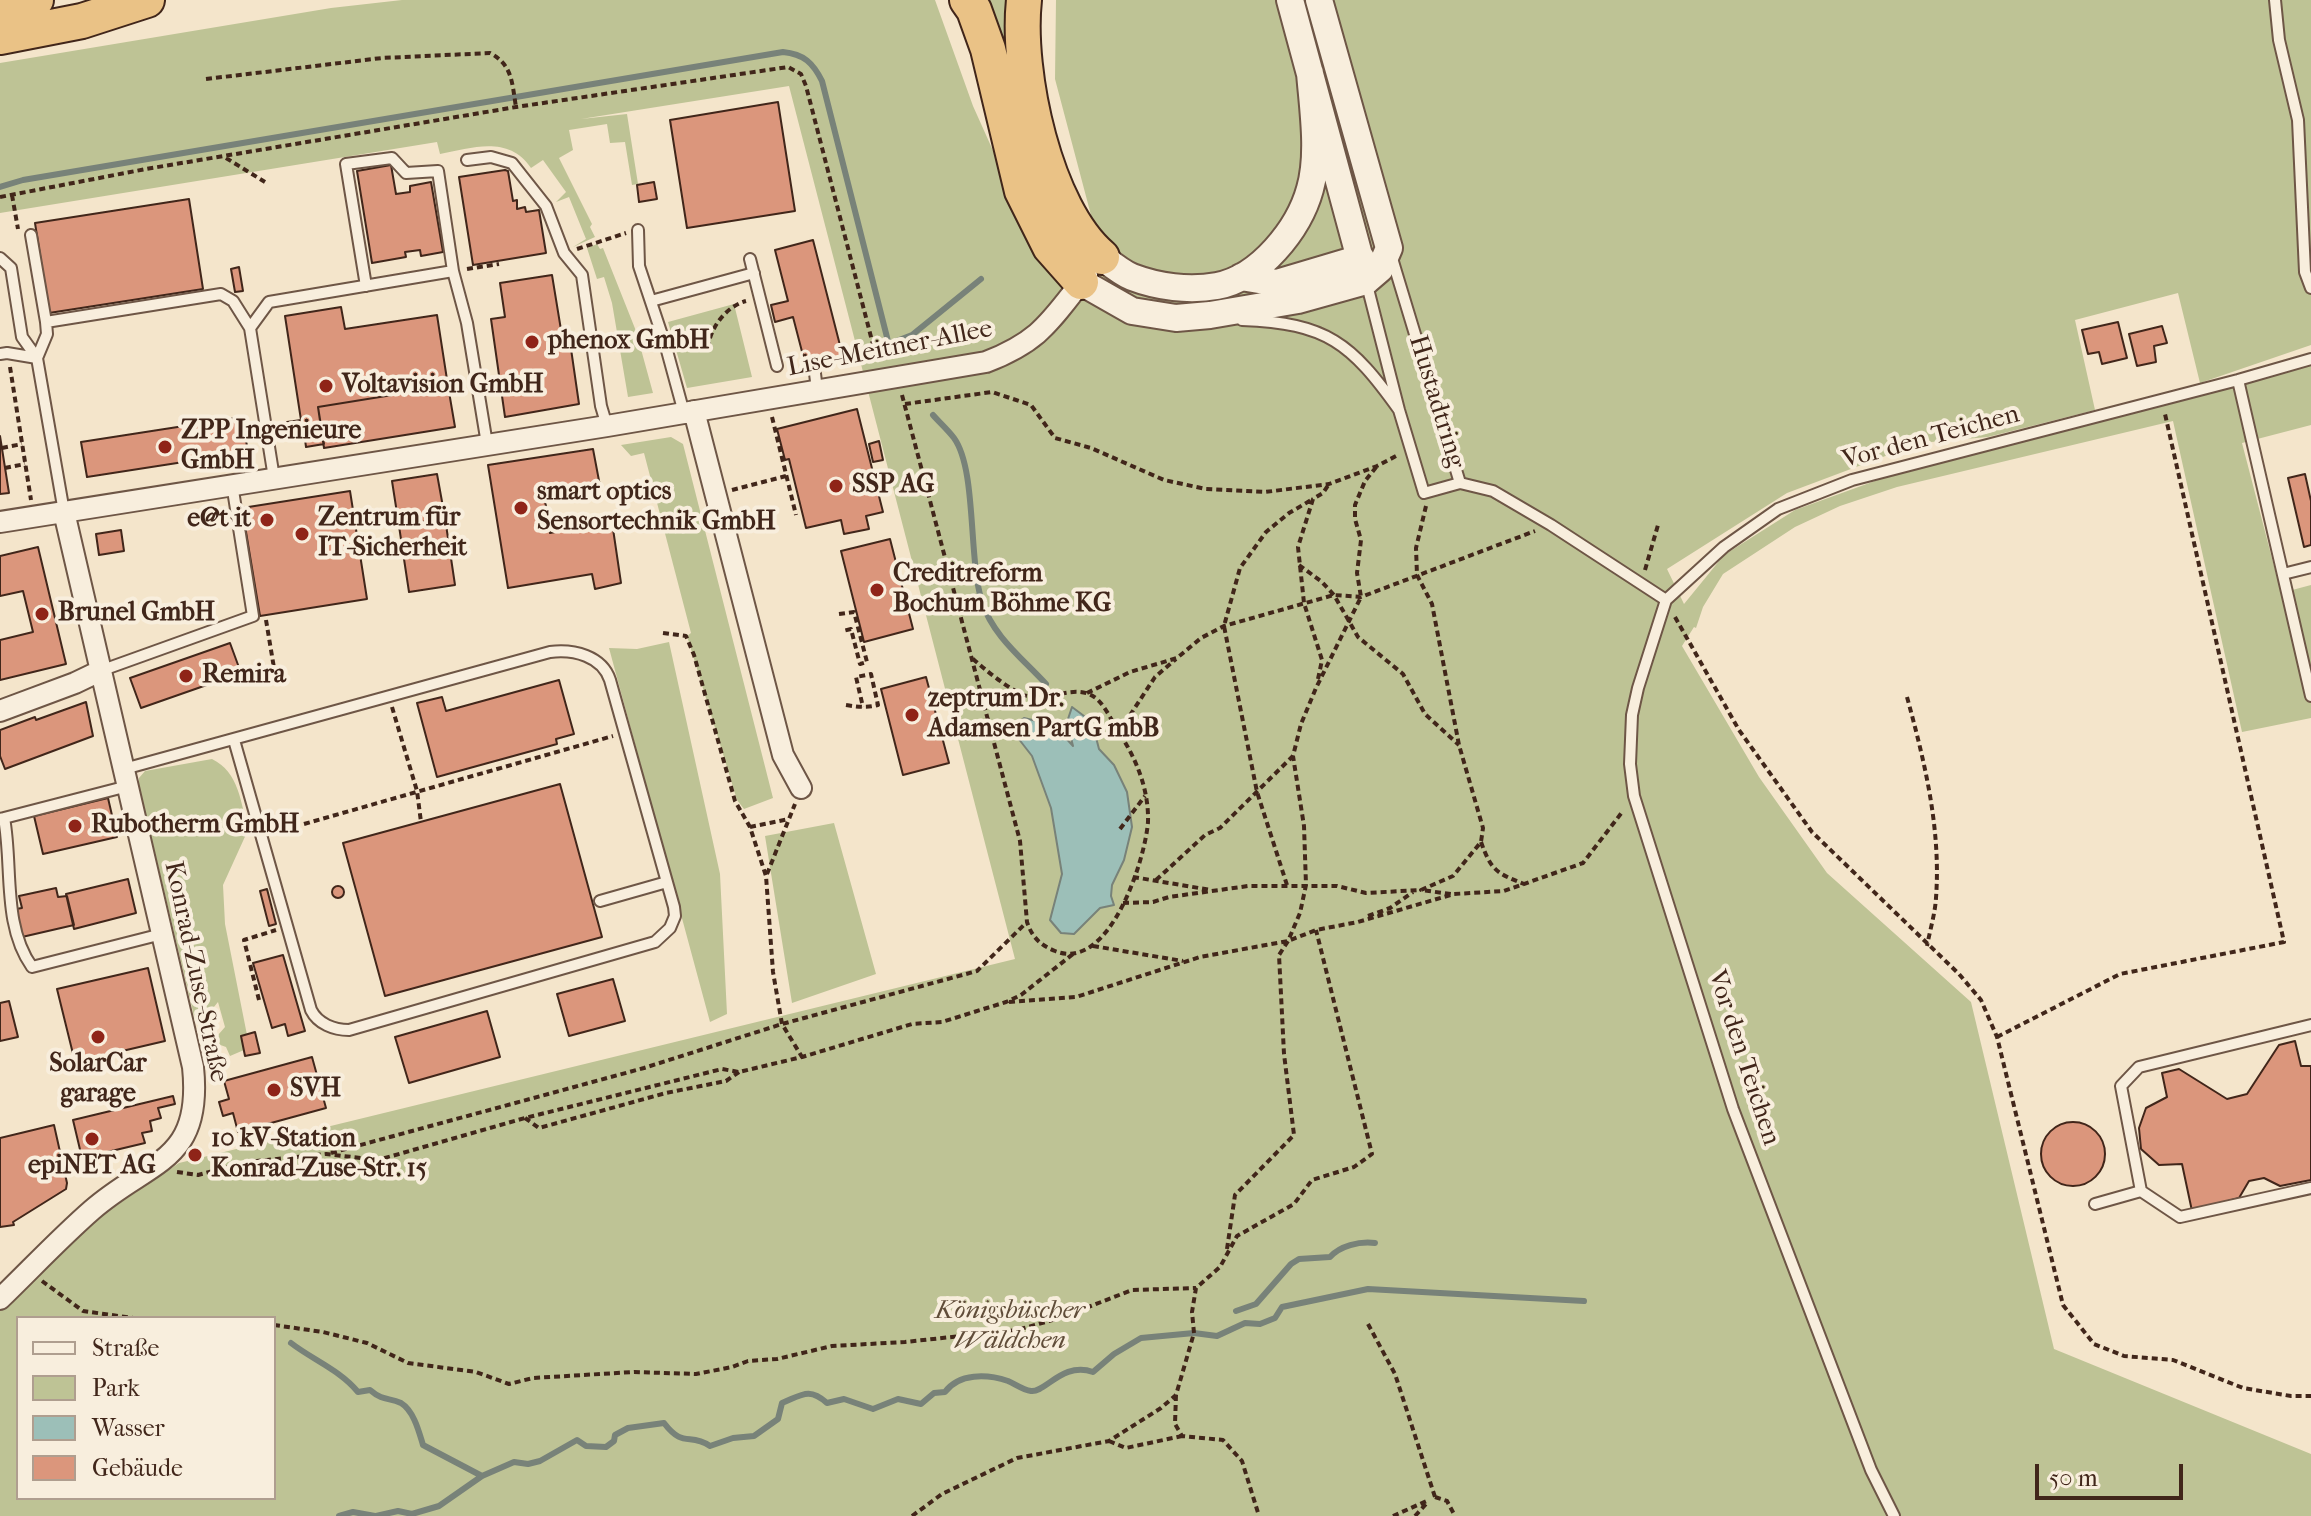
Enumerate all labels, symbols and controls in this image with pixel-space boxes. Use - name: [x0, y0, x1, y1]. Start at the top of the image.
- street label: Lise-Meitner-Allee: [785, 314, 995, 384]
- place label: phenox GmbH: [548, 326, 710, 358]
- street label: Hustadtring: [1401, 332, 1471, 472]
- marker: phenox GmbH: [523, 333, 541, 351]
- place label: Voltavision GmbH: [342, 370, 543, 402]
- marker: Voltavision GmbH: [317, 377, 335, 395]
- street label: Vor den Teichen: [1839, 399, 2023, 477]
- place label: ZPP Ingenieure GmbH: [181, 416, 361, 478]
- marker: ZPP Ingenieure GmbH: [156, 438, 174, 456]
- place label: SSP AG: [852, 470, 935, 502]
- place label: smart optics Sensortechnik GmbH: [537, 477, 776, 538]
- marker: SSP AG: [827, 477, 845, 495]
- marker: smart optics Sensortechnik GmbH: [512, 499, 530, 517]
- place label: Zentrum für IT-Sicherheit: [318, 503, 467, 564]
- place label: e@t it: [187, 504, 251, 536]
- marker: e@t it: [258, 511, 276, 529]
- marker: Zentrum für IT-Sicherheit: [293, 525, 311, 543]
- place label: Creditreform Bochum Böhme KG: [893, 559, 1111, 620]
- marker: Creditreform Bochum Böhme KG: [868, 581, 886, 599]
- place label: Brunel GmbH: [58, 598, 215, 630]
- marker: Brunel GmbH: [33, 605, 51, 623]
- place label: Remira: [202, 660, 286, 692]
- marker: Remira: [177, 667, 195, 685]
- place label: zeptrum Dr. Adamsen PartG mbB: [928, 684, 1159, 746]
- marker: zeptrum Dr. Adamsen PartG mbB: [903, 706, 921, 724]
- place label: Rubotherm GmbH: [91, 810, 299, 842]
- marker: Rubotherm GmbH: [66, 817, 84, 835]
- street label: Konrad-Zuse-Straße: [156, 859, 234, 1085]
- street label: Vor den Teichen: [1700, 967, 1786, 1149]
- marker: SolarCar garage: [89, 1028, 107, 1046]
- place label: SolarCar garage: [49, 1049, 147, 1110]
- place label: SVH: [290, 1074, 341, 1106]
- marker: SVH: [265, 1081, 283, 1099]
- place label: 10 kV-Station Konrad-Zuse-Str. 15: [211, 1124, 427, 1186]
- marker: epiNET AG: [83, 1130, 101, 1148]
- marker: 10 kV-Station Konrad-Zuse-Str. 15: [186, 1146, 204, 1164]
- place label: epiNET AG: [28, 1151, 156, 1183]
- park label: Königsbüscher Wäldchen: [935, 1296, 1085, 1358]
- legend: [16, 1316, 276, 1500]
- text: Straße: [92, 1334, 159, 1362]
- text: Park: [92, 1374, 140, 1402]
- text: Wasser: [92, 1414, 165, 1442]
- scale bar: [2039, 1448, 2187, 1498]
- text: Gebäude: [92, 1454, 183, 1482]
- text: 50 m: [2049, 1464, 2098, 1492]

